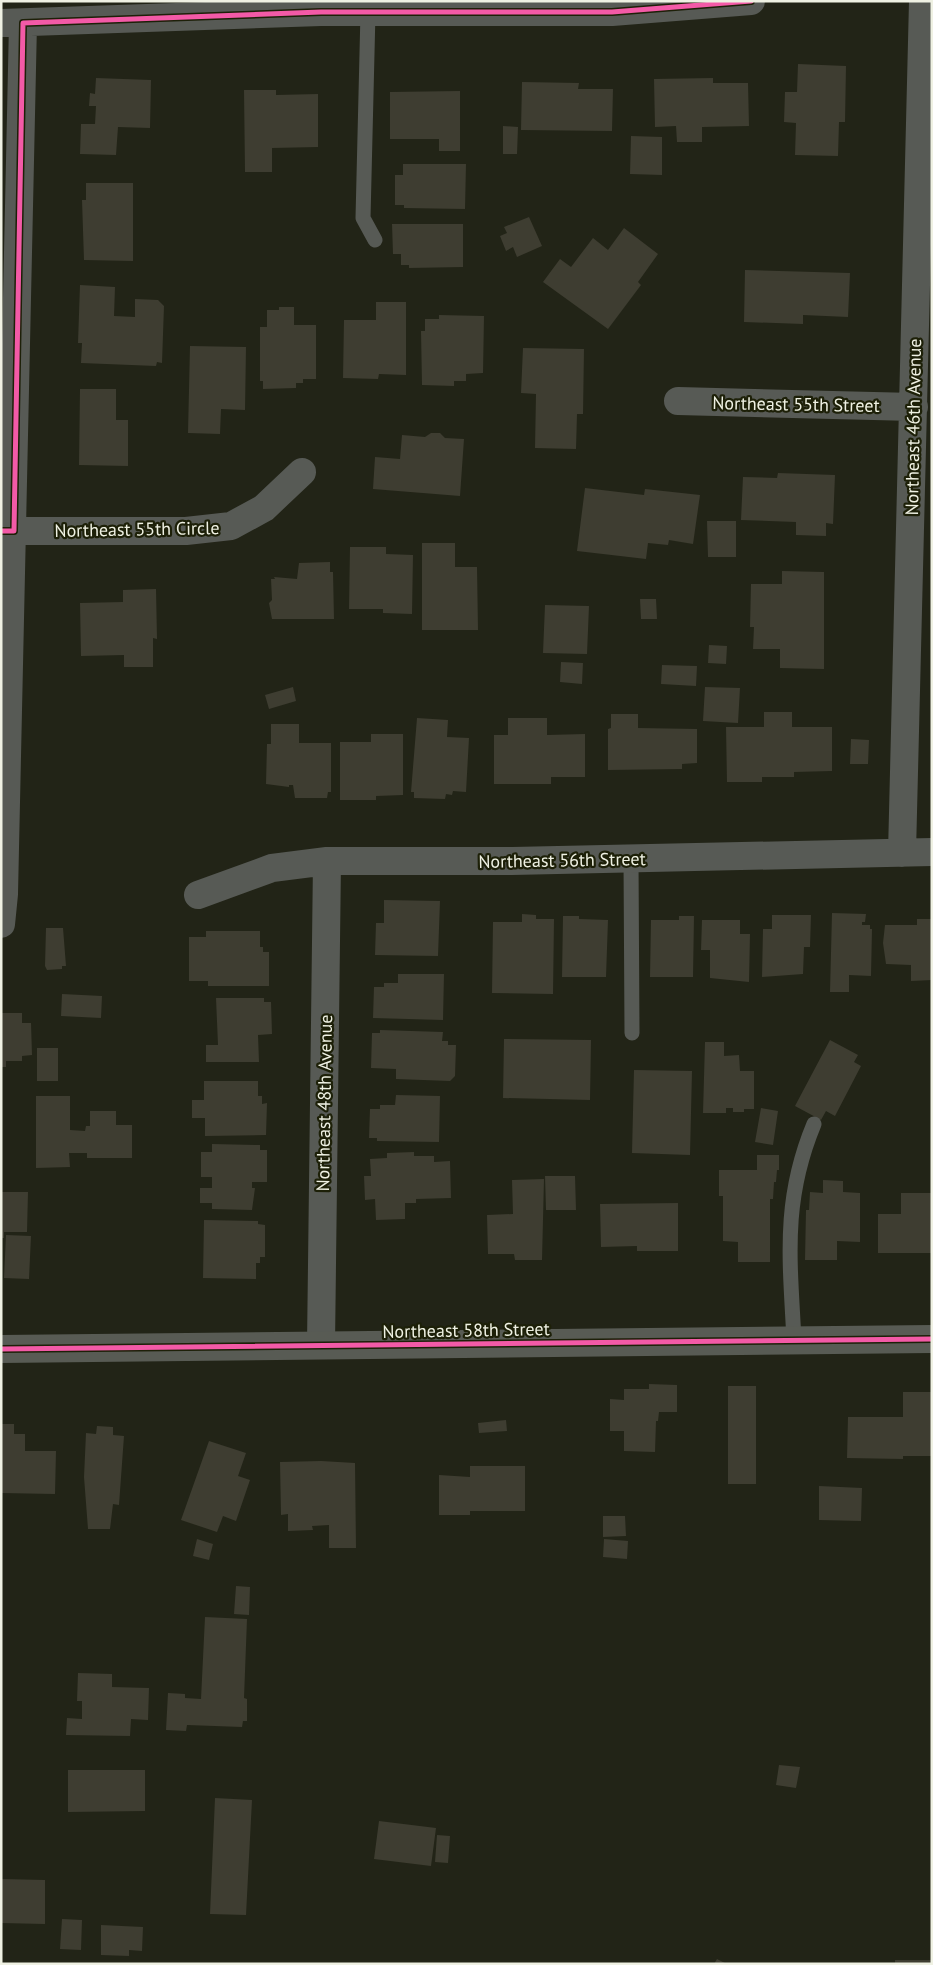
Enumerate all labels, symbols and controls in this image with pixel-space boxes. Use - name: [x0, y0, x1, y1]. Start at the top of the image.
- street label: Northeast 46th Avenue: [900, 338, 926, 516]
- street label: Northeast 55th Street: [712, 391, 880, 417]
- street label: Northeast 55th Circle: [54, 516, 220, 542]
- street label: Northeast 56th Street: [478, 847, 646, 873]
- street label: Northeast 48th Avenue: [311, 1014, 337, 1192]
- street label: Northeast 58th Street: [382, 1317, 550, 1343]

